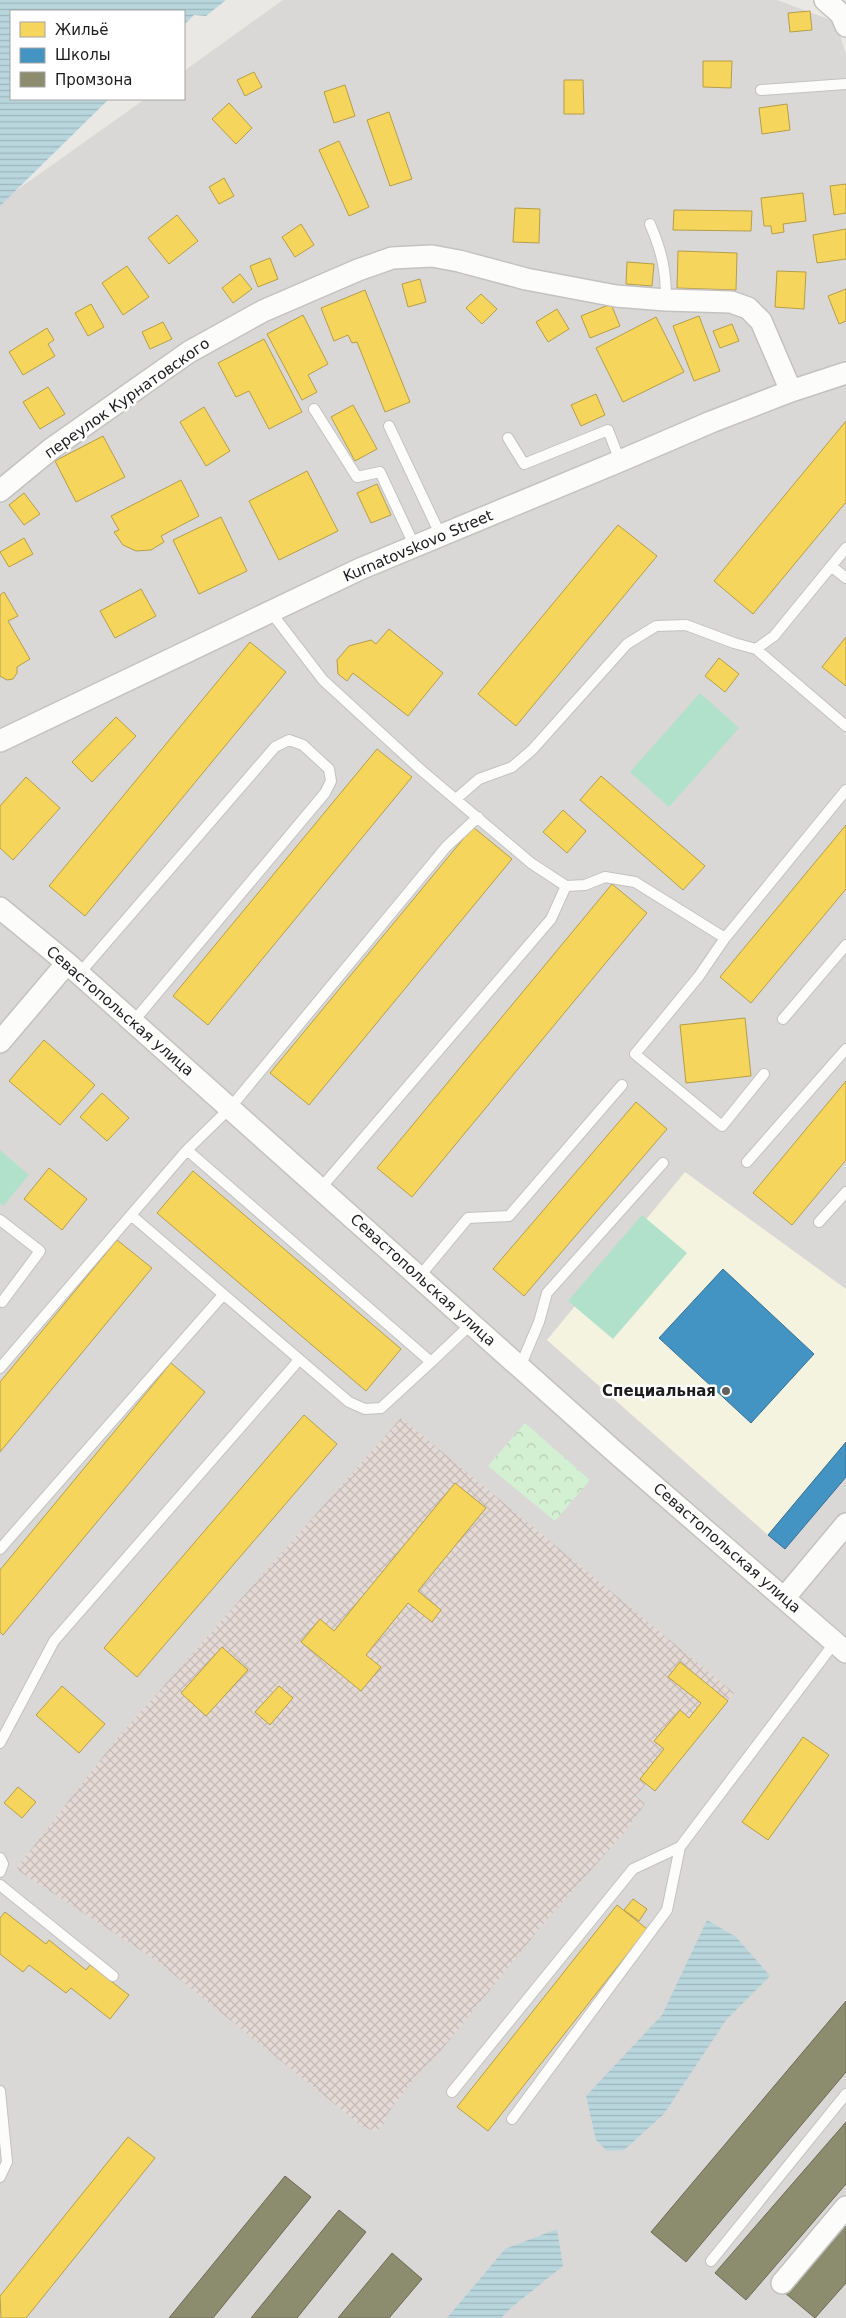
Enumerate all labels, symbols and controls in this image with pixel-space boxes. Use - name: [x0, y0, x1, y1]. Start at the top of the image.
- legend: [10, 10, 185, 100]
- text: Жильё: [55, 21, 109, 39]
- text: Школы: [55, 46, 111, 64]
- text: Промзона: [55, 71, 132, 89]
- street label: переулок Курнатовского: [41, 334, 213, 462]
- street label: Kurnatovskovo Street: [341, 506, 496, 586]
- street label: Севастопольская улица: [43, 942, 197, 1080]
- street label: Севастопольская улица: [347, 1210, 499, 1350]
- place label: Специальная: [602, 1382, 716, 1400]
- marker: Специальная: [720, 1385, 732, 1397]
- street label: Севастопольская улица: [650, 1479, 804, 1617]

